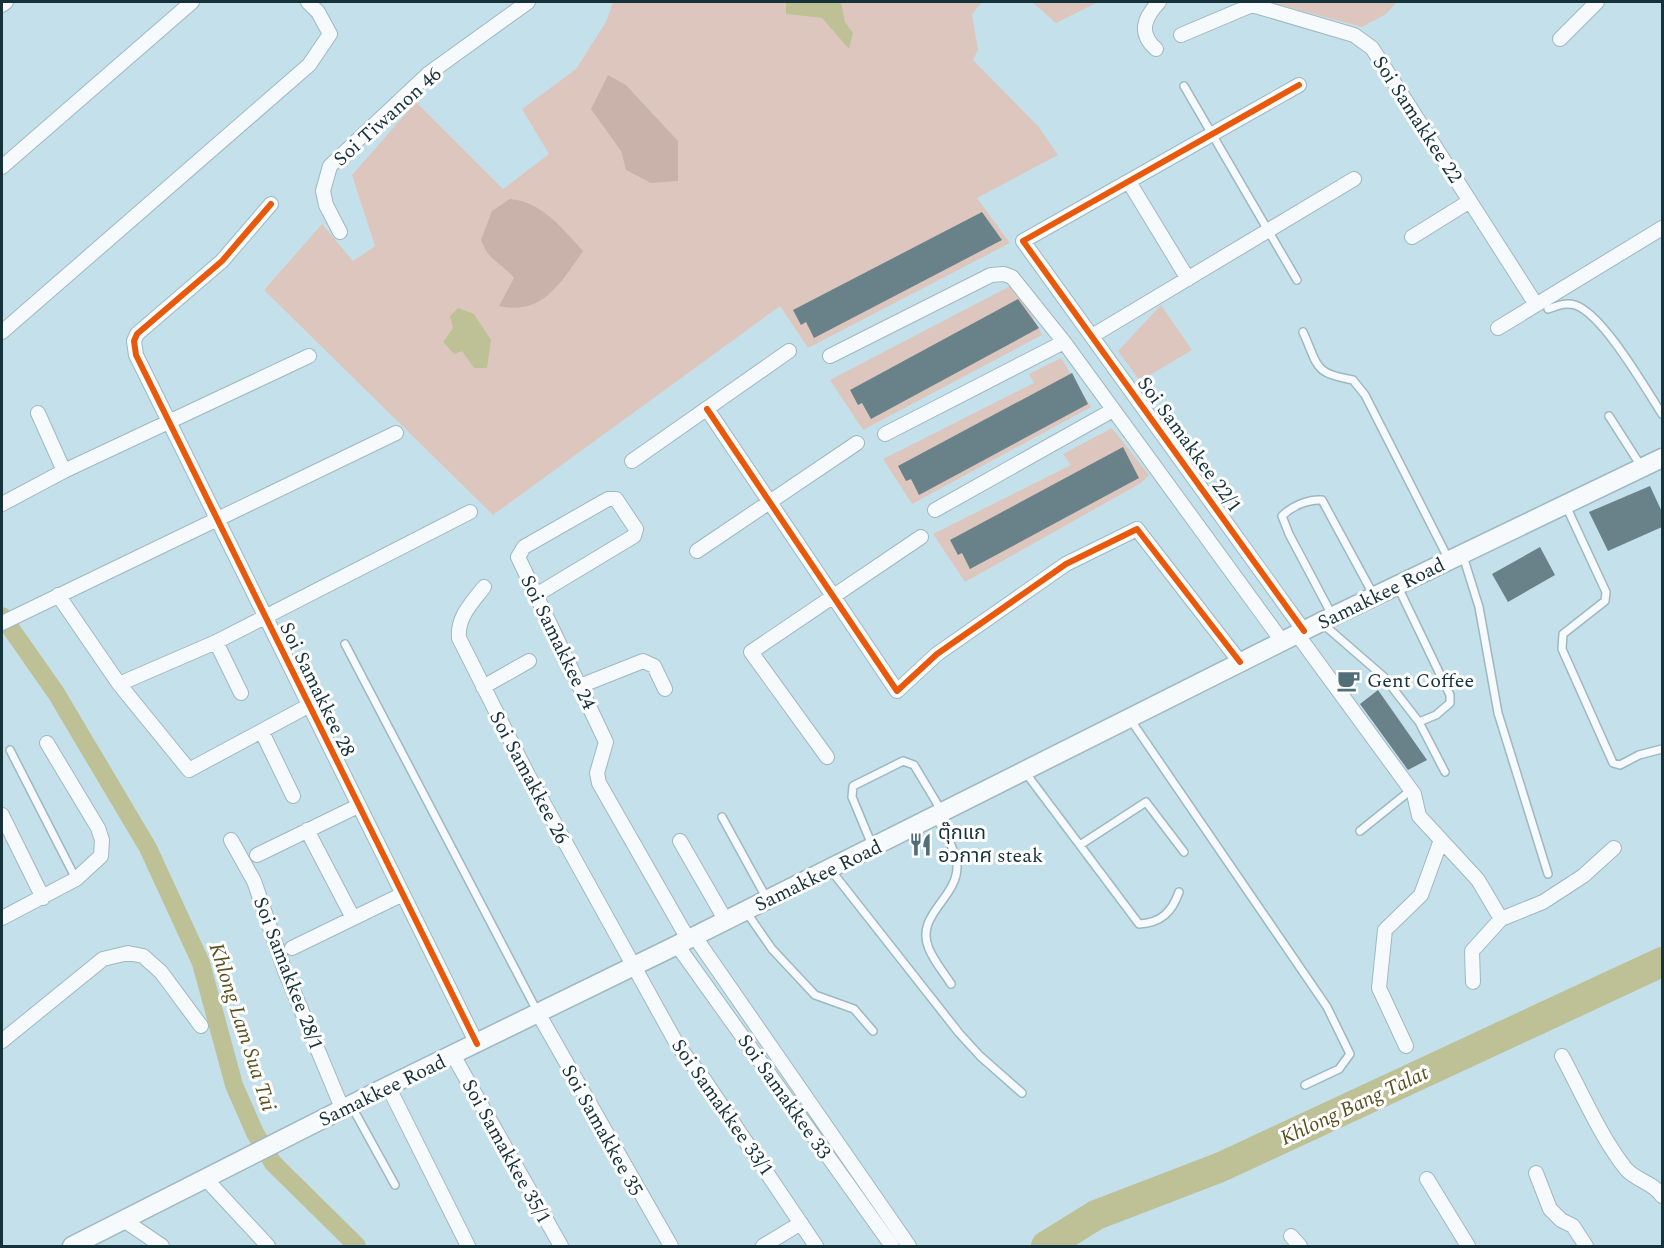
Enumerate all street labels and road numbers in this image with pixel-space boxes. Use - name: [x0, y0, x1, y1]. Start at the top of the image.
- street label: Soi Samakkee 22: [1365, 50, 1470, 189]
- street label: Soi Tiwanon 46: [327, 60, 449, 174]
- street label: Soi Samakkee 22/1: [1130, 370, 1249, 519]
- street label: Samakkee Road: [1313, 550, 1450, 638]
- street label: Soi Samakkee 24: [512, 570, 604, 715]
- street label: Soi Samakkee 28: [271, 617, 363, 762]
- street label: Soi Samakkee 26: [481, 706, 577, 849]
- street label: Samakkee Road: [750, 832, 887, 920]
- street label: Soi Samakkee 28/1: [245, 892, 331, 1054]
- street label: Soi Samakkee 33: [730, 1028, 839, 1165]
- street label: Soi Samakkee 33/1: [664, 1033, 781, 1182]
- street label: Samakkee Road: [314, 1047, 451, 1135]
- street label: Soi Samakkee 35: [553, 1059, 651, 1202]
- street label: Soi Samakkee 35/1: [454, 1073, 558, 1229]

